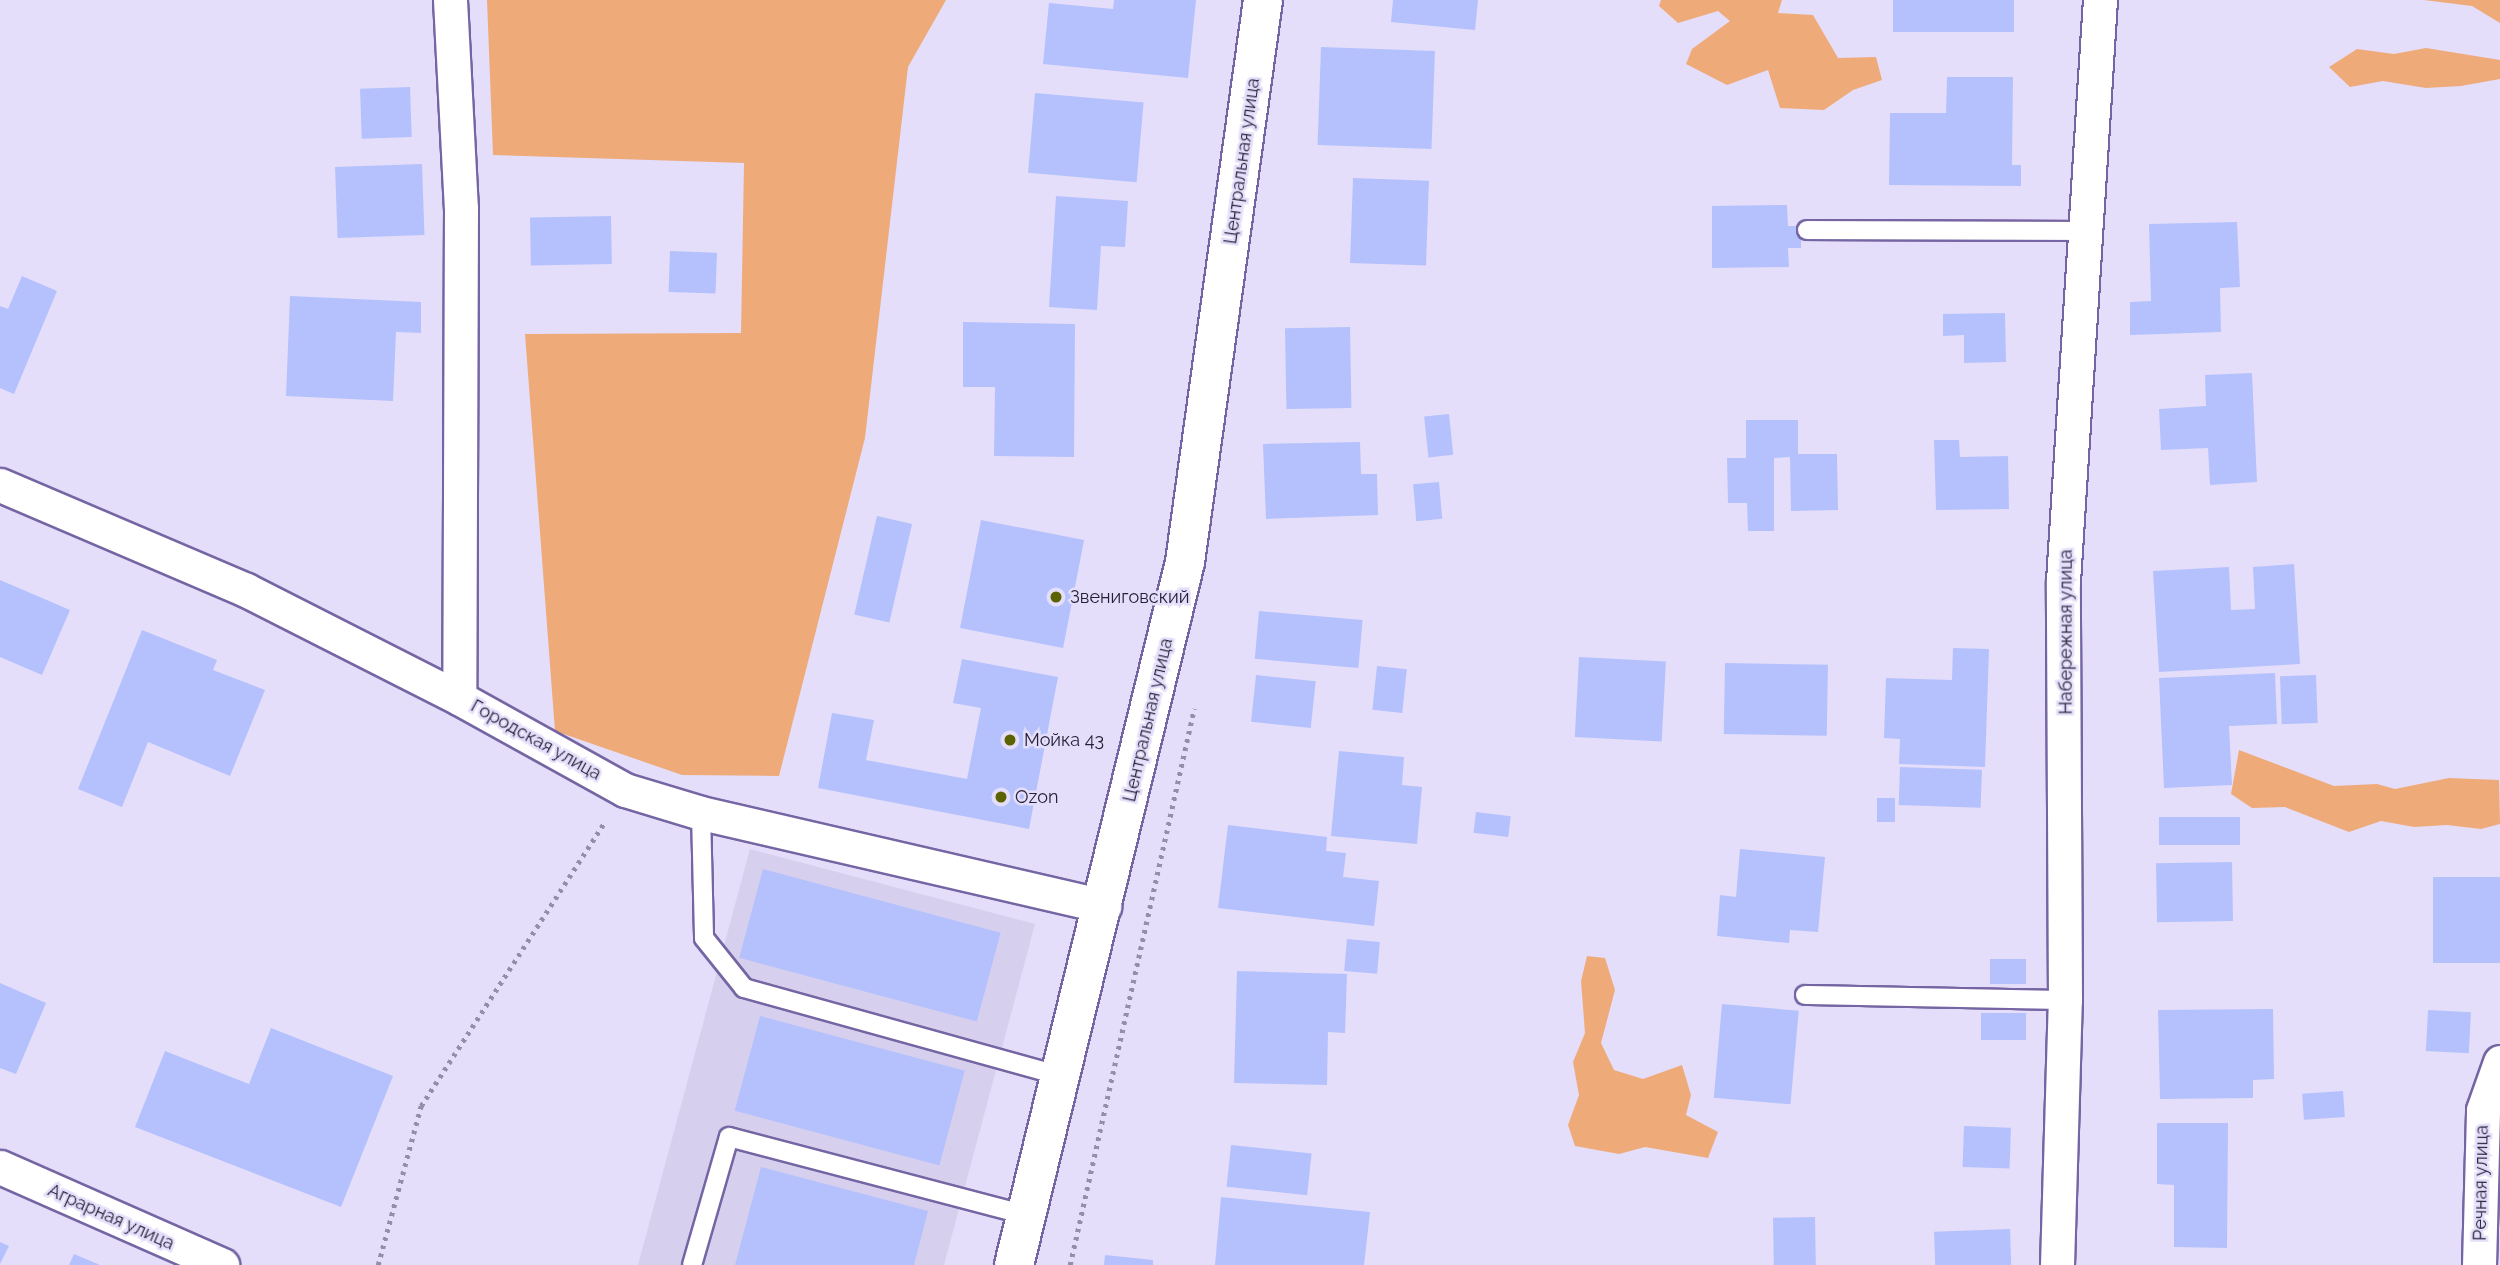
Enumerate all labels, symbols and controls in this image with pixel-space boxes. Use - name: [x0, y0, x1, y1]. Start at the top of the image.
- street label: Центральная улица: [1220, 76, 1264, 246]
- street label: Набережная улица: [2055, 549, 2077, 715]
- place label: Звениговский: [1070, 586, 1189, 608]
- marker: Звениговский: [1048, 589, 1064, 605]
- street label: Центральная улица: [1119, 636, 1177, 804]
- street label: Городская улица: [467, 695, 605, 785]
- place label: Мойка 43: [1024, 729, 1104, 751]
- marker: Мойка 43: [1002, 732, 1018, 748]
- place label: Ozon: [1015, 786, 1058, 808]
- marker: Ozon: [993, 789, 1009, 805]
- street label: Речная улица: [2469, 1125, 2493, 1241]
- street label: Аграрная улица: [44, 1179, 178, 1255]

